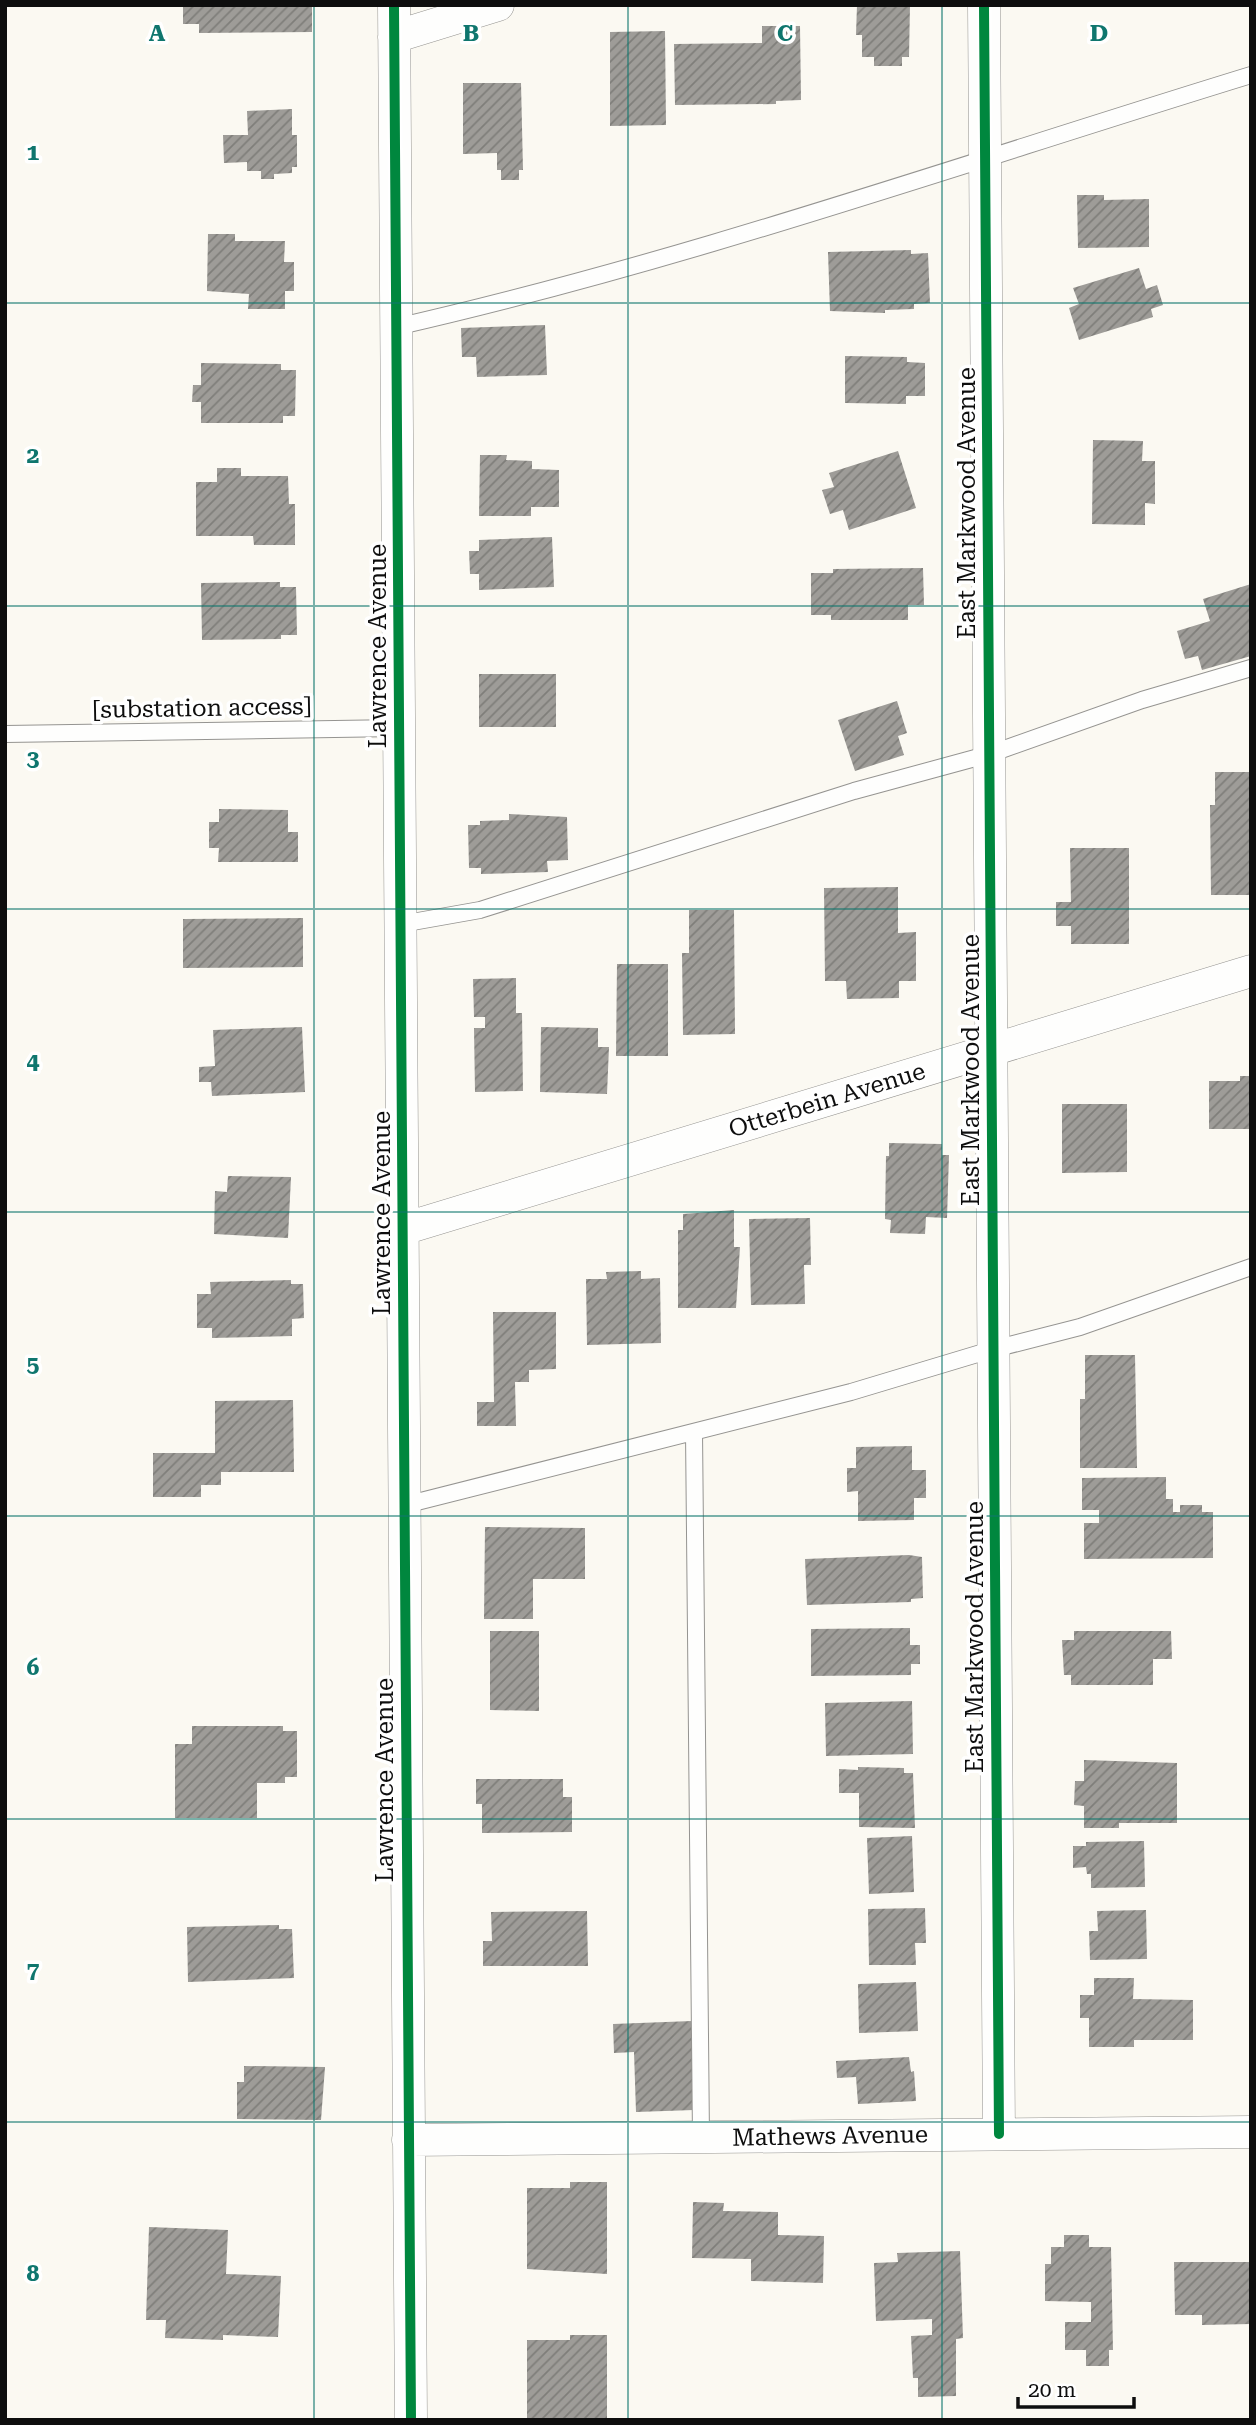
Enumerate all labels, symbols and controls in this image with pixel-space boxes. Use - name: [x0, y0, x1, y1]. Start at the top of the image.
- text: A: [149, 20, 166, 47]
- text: B: [463, 20, 479, 47]
- text: C: [777, 20, 793, 47]
- text: D: [1090, 20, 1108, 47]
- text: 1: [27, 139, 40, 166]
- street label: East Markwood Avenue: [953, 367, 981, 639]
- text: 2: [27, 442, 39, 469]
- street label: Lawrence Avenue: [364, 544, 392, 748]
- street label: [substation access]: [93, 692, 311, 724]
- text: 3: [27, 745, 40, 772]
- street label: East Markwood Avenue: [957, 934, 985, 1206]
- text: 4: [27, 1048, 40, 1075]
- street label: Otterbein Avenue: [725, 1057, 929, 1143]
- street label: Lawrence Avenue: [368, 1111, 396, 1315]
- text: 5: [27, 1351, 40, 1378]
- street label: East Markwood Avenue: [961, 1501, 989, 1773]
- text: 6: [27, 1654, 40, 1681]
- street label: Lawrence Avenue: [371, 1678, 399, 1882]
- text: 7: [27, 1957, 40, 1984]
- street label: Mathews Avenue: [732, 2120, 928, 2152]
- text: 8: [27, 2260, 40, 2287]
- scale bar: [1018, 2366, 1134, 2410]
- text: 20 m: [1028, 2378, 1076, 2402]

